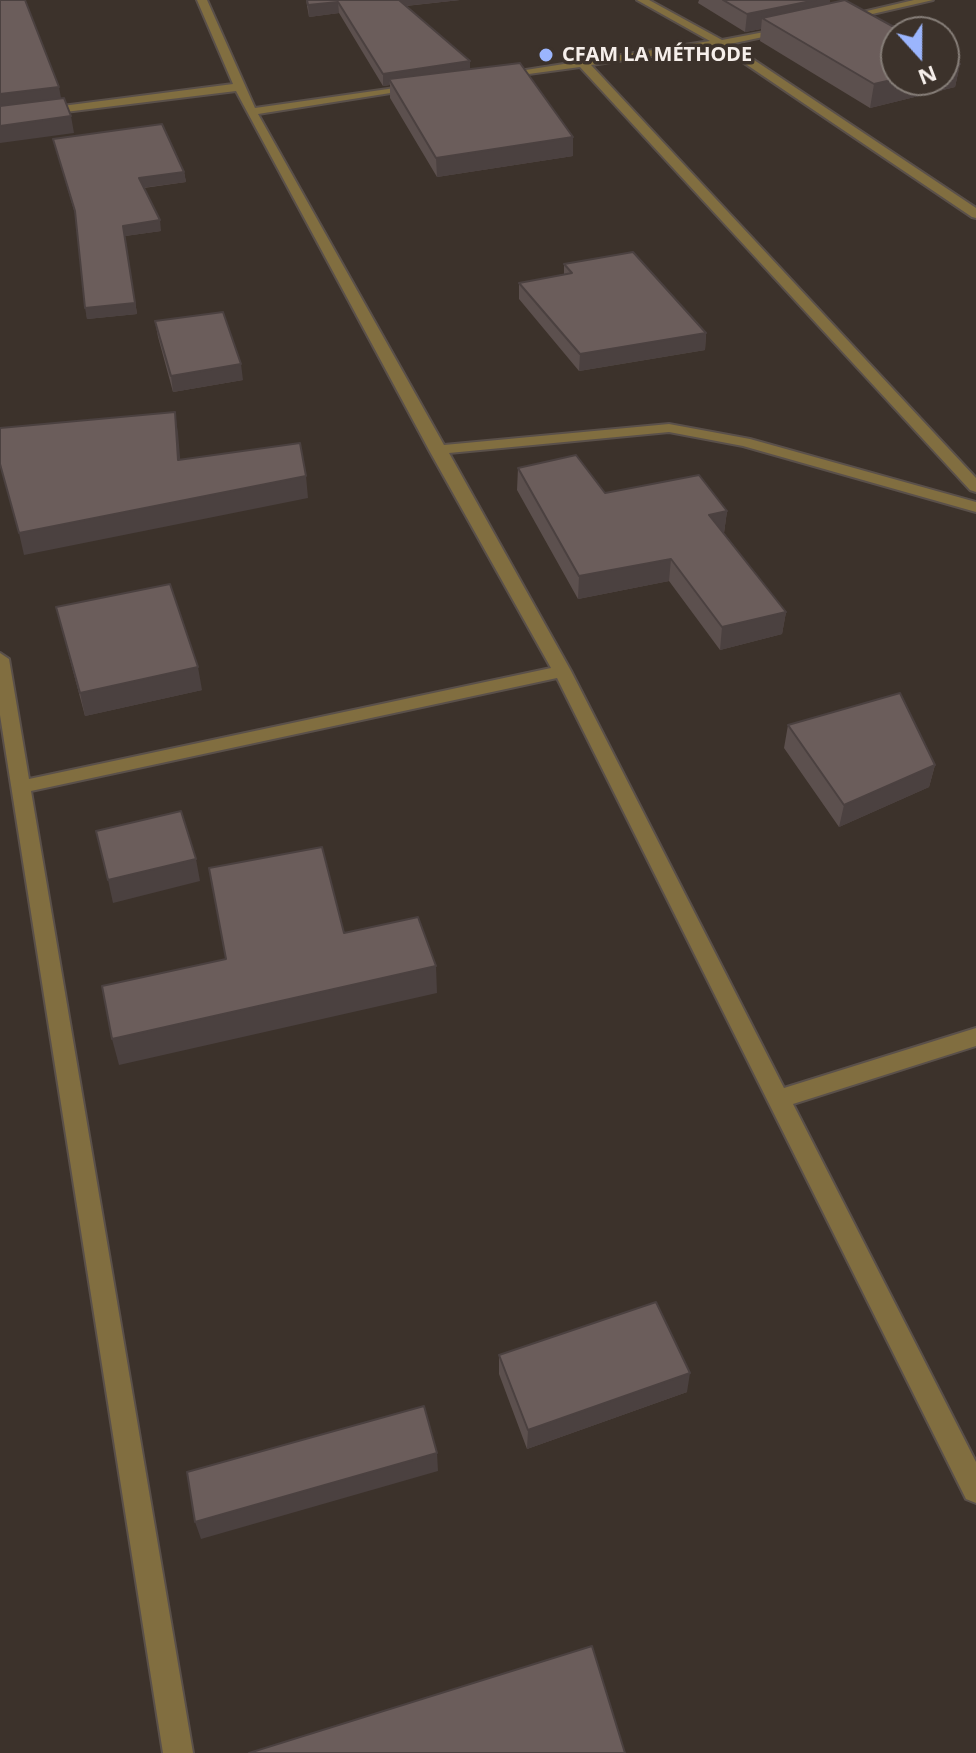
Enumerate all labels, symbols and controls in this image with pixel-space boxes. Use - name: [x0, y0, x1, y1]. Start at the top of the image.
- north arrow: [880, 16, 960, 96]
- place label: CFAM LA MÉTHODE: [562, 43, 752, 67]
- marker: CFAM LA MÉTHODE: [537, 46, 555, 64]
- text: N: [914, 59, 942, 94]

